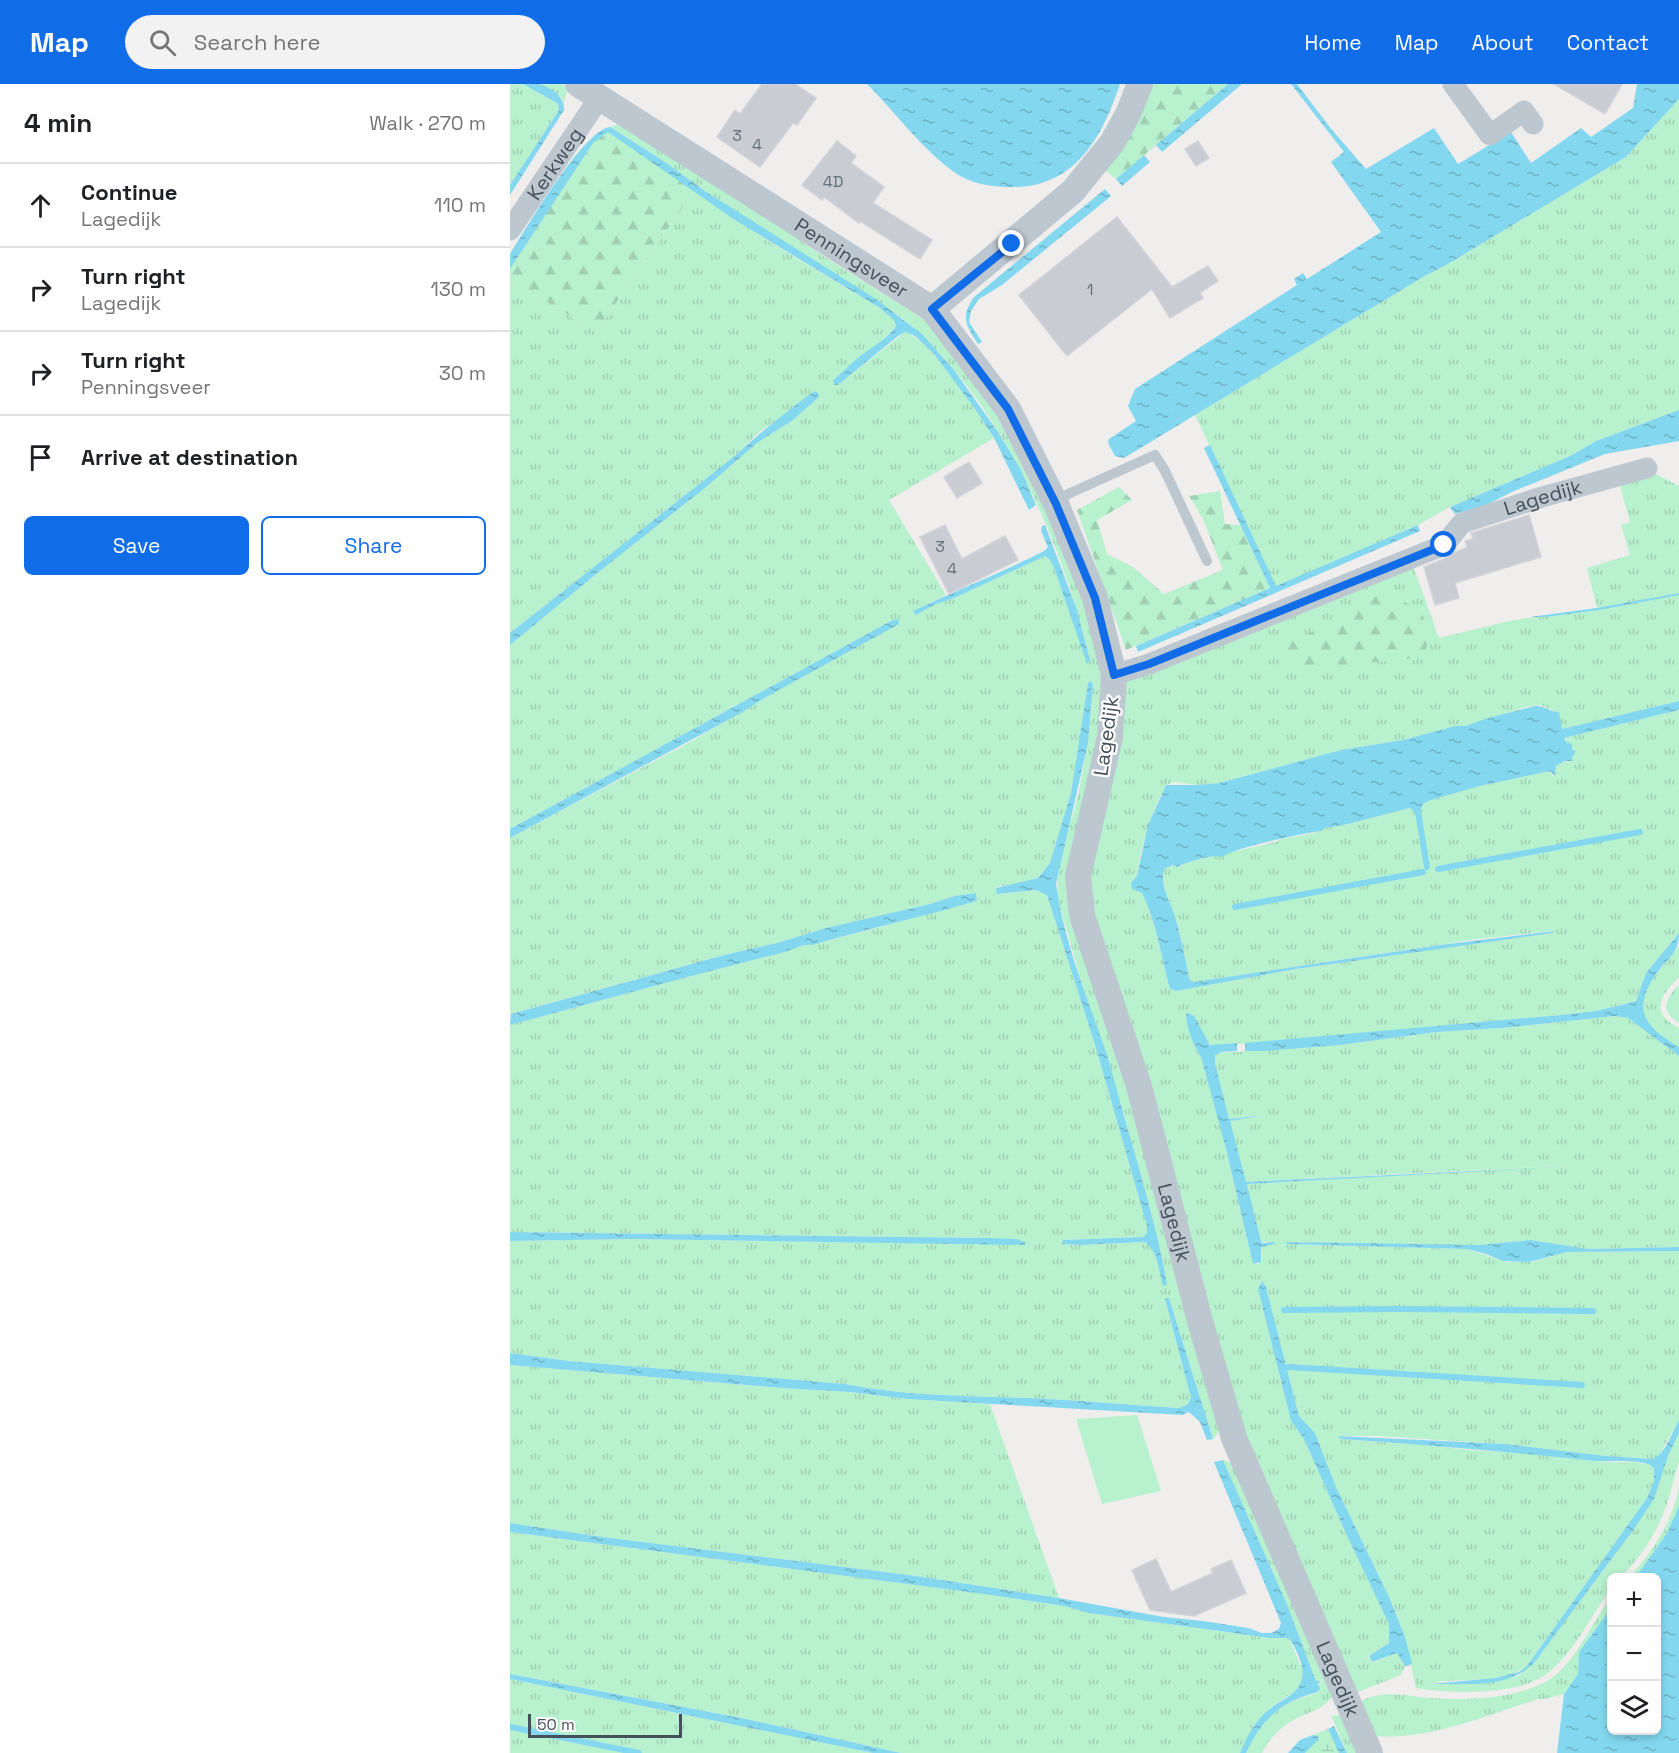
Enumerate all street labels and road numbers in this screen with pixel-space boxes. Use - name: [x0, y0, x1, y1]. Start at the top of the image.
- street label: Kerkweg: [521, 122, 589, 205]
- street label: Penningsveer: [790, 212, 913, 304]
- street label: Lagedijk: [1500, 474, 1585, 522]
- street label: Lagedijk: [1088, 694, 1124, 778]
- street label: Lagedijk: [1152, 1181, 1197, 1265]
- street label: Lagedijk: [1310, 1637, 1366, 1721]

